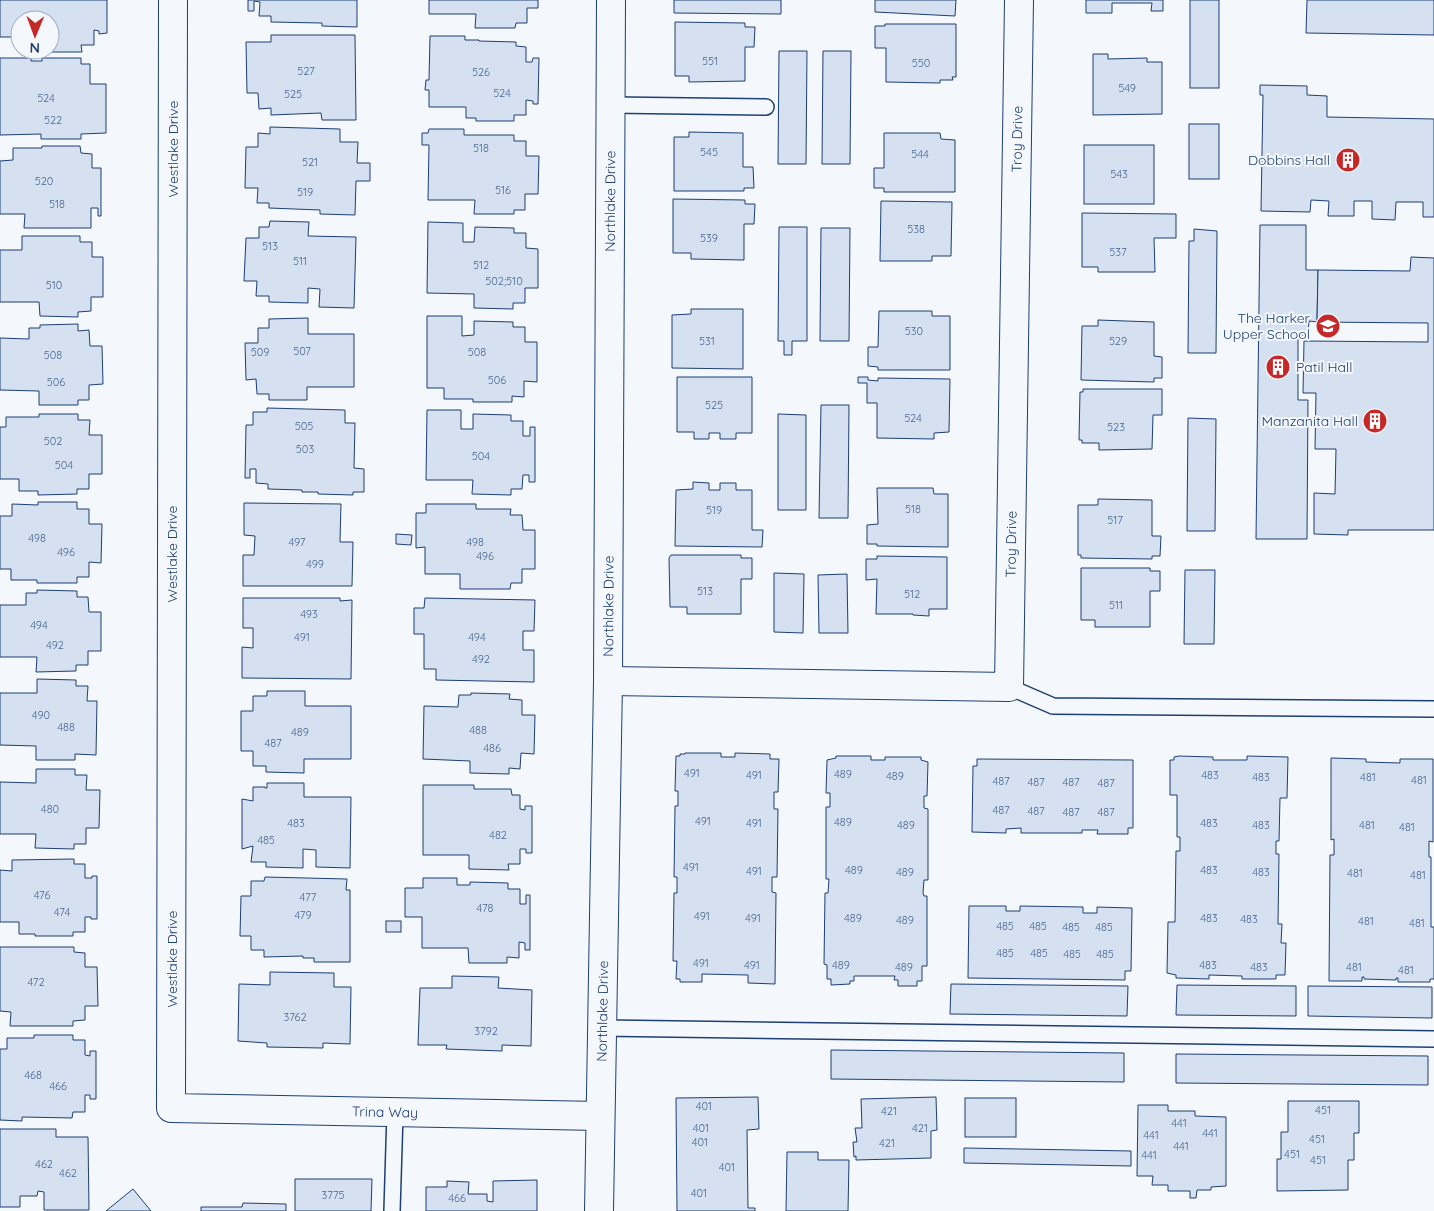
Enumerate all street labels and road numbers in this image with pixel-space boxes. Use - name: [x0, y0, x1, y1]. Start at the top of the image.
- street label: Westlake Drive: [164, 100, 182, 197]
- street label: Troy Drive: [1007, 106, 1026, 173]
- street label: Northlake Drive: [601, 150, 619, 252]
- street label: Westlake Drive: [163, 505, 181, 602]
- street label: Troy Drive: [1002, 511, 1021, 578]
- street label: Northlake Drive: [599, 555, 618, 657]
- street label: Westlake Drive: [163, 910, 181, 1007]
- street label: Northlake Drive: [593, 960, 612, 1062]
- street label: Trina Way: [352, 1102, 418, 1122]

